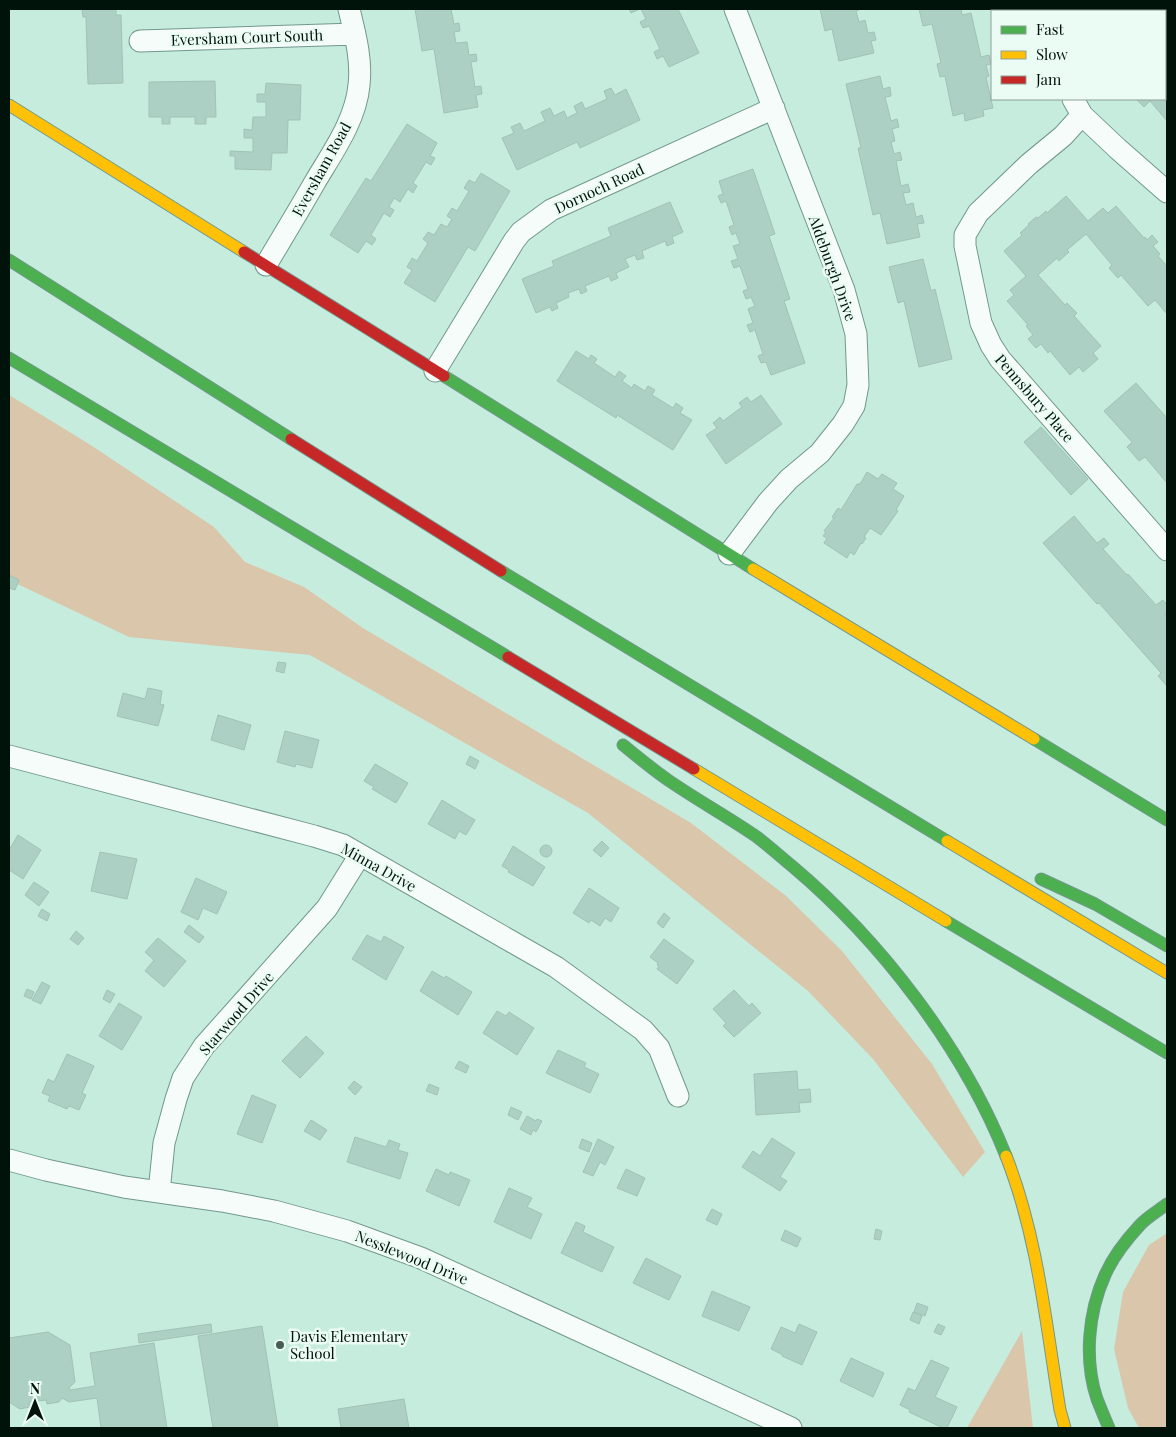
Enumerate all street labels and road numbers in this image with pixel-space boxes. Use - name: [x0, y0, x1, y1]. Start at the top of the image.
- street label: Eversham Court South: [170, 24, 324, 50]
- street label: Eversham Road: [287, 118, 355, 220]
- street label: Dornoch Road: [551, 158, 647, 218]
- street label: Aldeburgh Drive: [804, 212, 861, 324]
- street label: Pennsbury Place: [991, 350, 1079, 446]
- street label: Minna Drive: [338, 838, 420, 896]
- street label: Starwood Drive: [194, 967, 278, 1059]
- street label: Nesslewood Drive: [353, 1225, 471, 1289]

